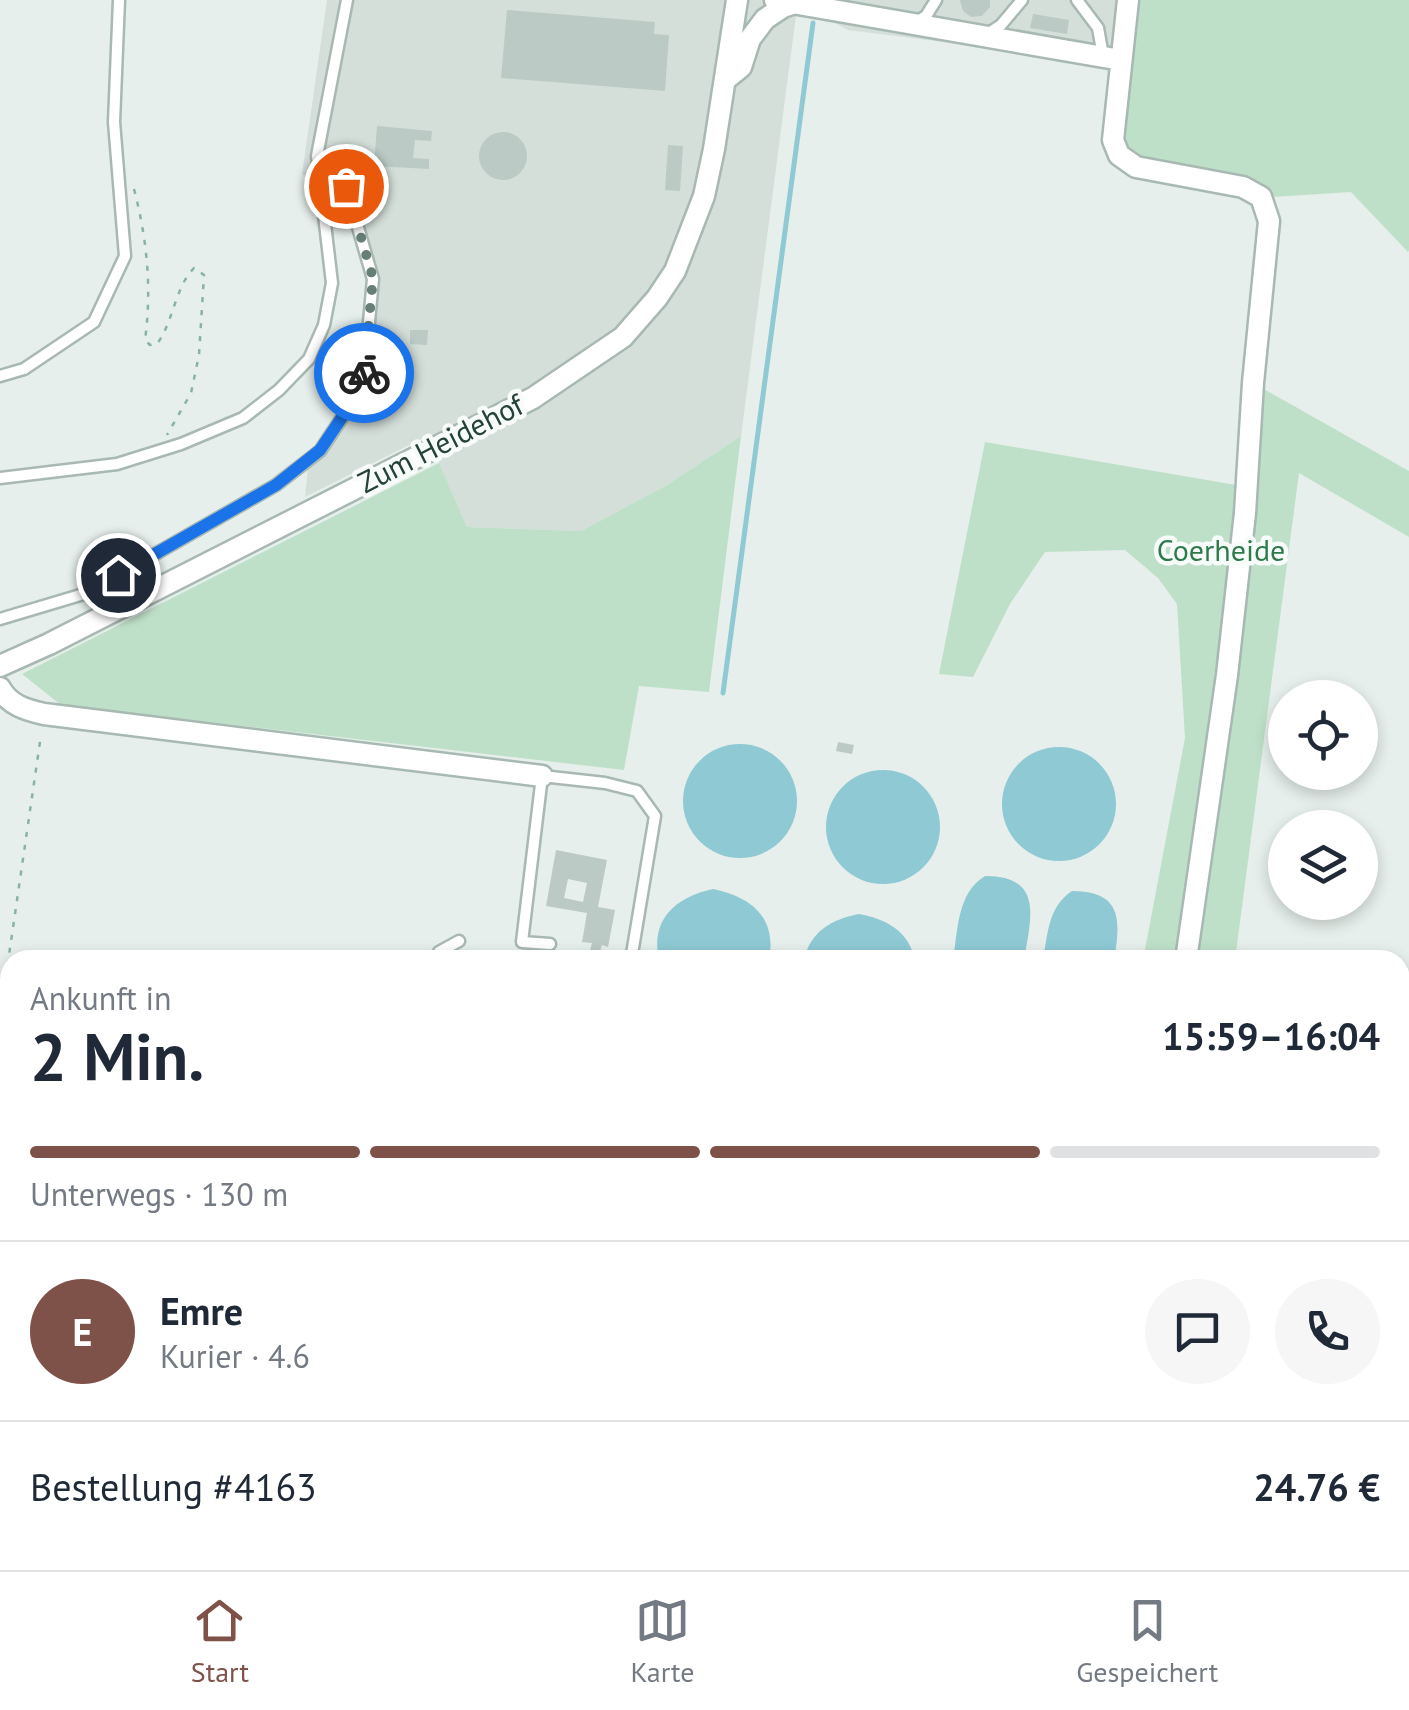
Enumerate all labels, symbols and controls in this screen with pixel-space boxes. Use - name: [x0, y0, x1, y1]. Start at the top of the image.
- pin: [304, 144, 389, 229]
- icon: bag: [319, 159, 374, 214]
- courier: [314, 323, 414, 423]
- icon: bike: [337, 346, 392, 401]
- street label: Zum Heidehof: [351, 384, 531, 501]
- park label: Coerheide: [1157, 530, 1285, 569]
- pin: [76, 533, 161, 618]
- icon: home: [91, 548, 146, 603]
- map controls: [1268, 680, 1378, 920]
- button: locate: [1268, 680, 1378, 790]
- button: layers: [1268, 810, 1378, 920]
- text: Ankunft in: [30, 977, 171, 1019]
- text: 15:59–16:04: [1162, 1011, 1380, 1060]
- text: 2 Min.: [30, 1014, 204, 1098]
- text: Unterwegs · 130 m: [30, 1173, 288, 1215]
- button: chat: [1145, 1279, 1250, 1384]
- button: phone: [1275, 1279, 1380, 1384]
- text: Emre: [160, 1286, 243, 1335]
- text: E: [73, 1307, 92, 1356]
- text: Kurier · 4.6: [160, 1335, 310, 1377]
- text: Bestellung #4163: [30, 1462, 317, 1511]
- text: 24.76 €: [1253, 1462, 1380, 1511]
- tab: Start: [191, 1593, 249, 1690]
- tab: Karte: [631, 1593, 695, 1690]
- tab: Gespeichert: [1076, 1593, 1218, 1690]

